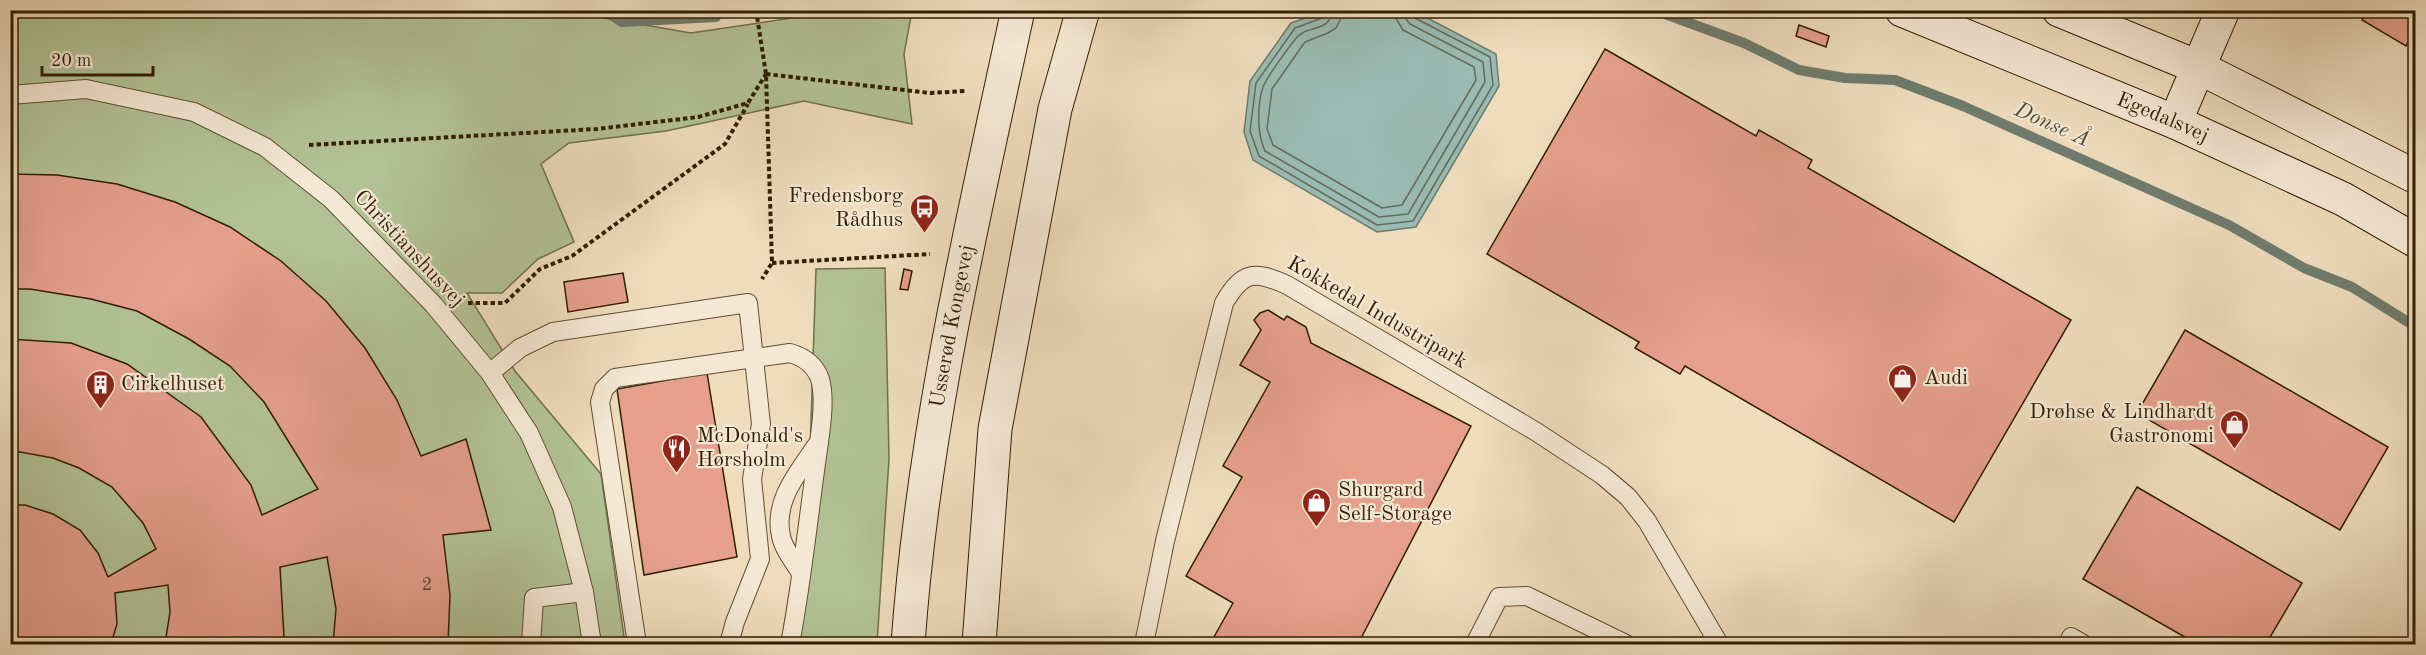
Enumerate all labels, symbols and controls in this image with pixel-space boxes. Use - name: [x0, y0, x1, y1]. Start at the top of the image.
- scale bar: [42, 39, 153, 77]
- text: 20 m: [51, 52, 91, 70]
- street label: Egedalsvej: [2113, 89, 2212, 147]
- water label: Donse Å: [2010, 95, 2095, 151]
- place label: Fredensborg Rådhus: [788, 186, 904, 231]
- street label: Christianshusvej: [350, 187, 468, 311]
- bus stop icon: Fredensborg Rådhus: [908, 192, 940, 234]
- street label: Usserød Kongevej: [927, 243, 978, 409]
- street label: Kokkedal Industripark: [1283, 253, 1471, 373]
- shop icon: Audi: [1887, 362, 1919, 404]
- building icon: Cirkelhuset: [84, 368, 116, 410]
- place label: Audi: [1924, 368, 1968, 389]
- place label: Cirkelhuset: [121, 374, 224, 395]
- place label: Drøhse & Lindhardt Gastronomi: [2029, 402, 2214, 447]
- shop icon: Drøhse & Lindhardt Gastronomi: [2219, 408, 2251, 450]
- place label: McDonald's Hørsholm: [697, 426, 803, 471]
- restaurant icon: McDonald's Hørsholm: [660, 432, 692, 474]
- place label: Shurgard Self-Storage: [1338, 480, 1452, 525]
- shop icon: Shurgard Self-Storage: [1301, 486, 1333, 528]
- house number: 2: [422, 576, 432, 594]

